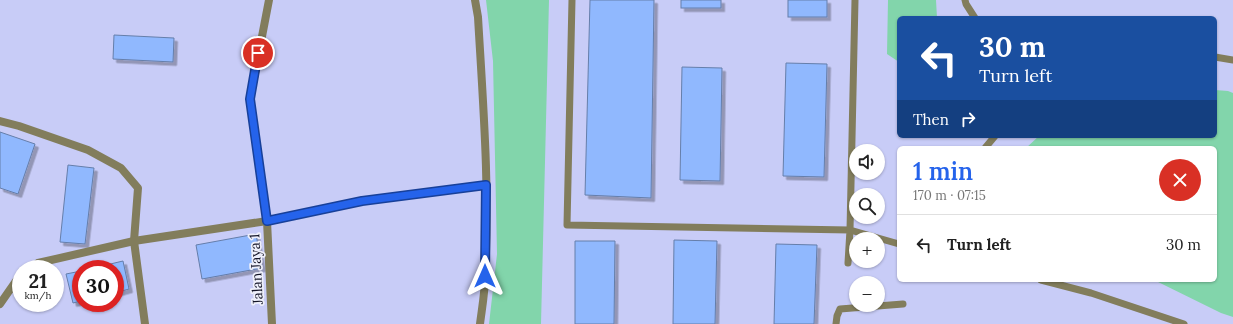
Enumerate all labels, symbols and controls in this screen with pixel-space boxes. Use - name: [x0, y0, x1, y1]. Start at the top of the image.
- text: 30 m: [979, 29, 1046, 65]
- icon: left: [913, 32, 965, 84]
- pin: [241, 36, 275, 70]
- icon: arrive: [247, 42, 269, 64]
- text: Turn left: [979, 64, 1052, 87]
- icon: right: [957, 108, 979, 130]
- text: Then: [913, 110, 949, 129]
- map controls: [849, 144, 885, 312]
- button: sound: [849, 144, 885, 180]
- text: 1 min: [913, 156, 973, 187]
- button: close: [1159, 159, 1201, 201]
- text: 170 m · 07:15: [913, 187, 986, 204]
- button: search: [849, 188, 885, 224]
- button: +: [849, 232, 885, 268]
- street label: Jalan Jaya 1: [245, 233, 267, 306]
- icon: left: [913, 234, 935, 256]
- text: Turn left: [947, 235, 1011, 254]
- text: 30 m: [1166, 235, 1201, 254]
- position arrow: [464, 255, 506, 297]
- speed limit sign: 30: [72, 260, 124, 312]
- text: 21: [29, 268, 47, 293]
- button: −: [849, 276, 885, 312]
- text: km/h: [24, 289, 52, 302]

